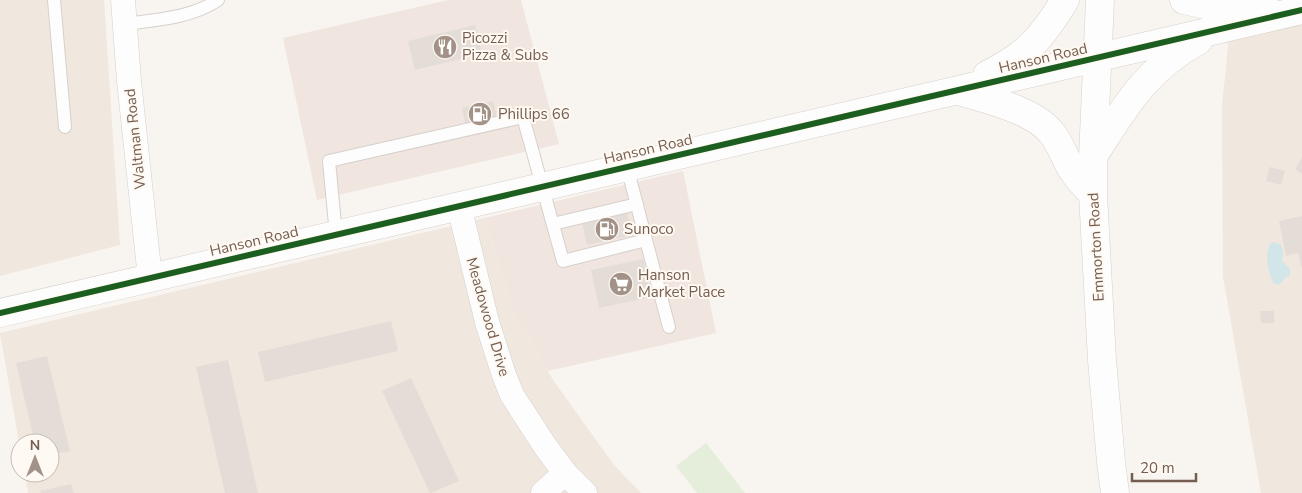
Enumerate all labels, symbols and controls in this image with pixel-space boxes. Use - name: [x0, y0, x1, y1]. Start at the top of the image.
- place label: Picozzi Pizza & Subs: [462, 28, 548, 65]
- restaurant icon: Picozzi Pizza & Subs: [432, 34, 458, 60]
- street label: Hanson Road: [997, 38, 1089, 78]
- street label: Waltman Road: [120, 88, 150, 190]
- fuel station icon: Phillips 66: [467, 101, 493, 127]
- place label: Phillips 66: [498, 104, 570, 124]
- street label: Hanson Road: [602, 129, 694, 169]
- street label: Emmorton Road: [1083, 192, 1109, 302]
- fuel station icon: Sunoco: [594, 216, 620, 242]
- place label: Sunoco: [624, 219, 674, 239]
- street label: Hanson Road: [208, 221, 300, 261]
- street label: Meadowood Drive: [461, 255, 515, 379]
- place label: Hanson Market Place: [638, 265, 725, 302]
- supermarket icon: Hanson Market Place: [608, 271, 634, 297]
- north arrow: [10, 433, 60, 483]
- text: N: [30, 436, 40, 455]
- scale bar: [1132, 450, 1196, 482]
- text: 20 m: [1140, 458, 1175, 478]

